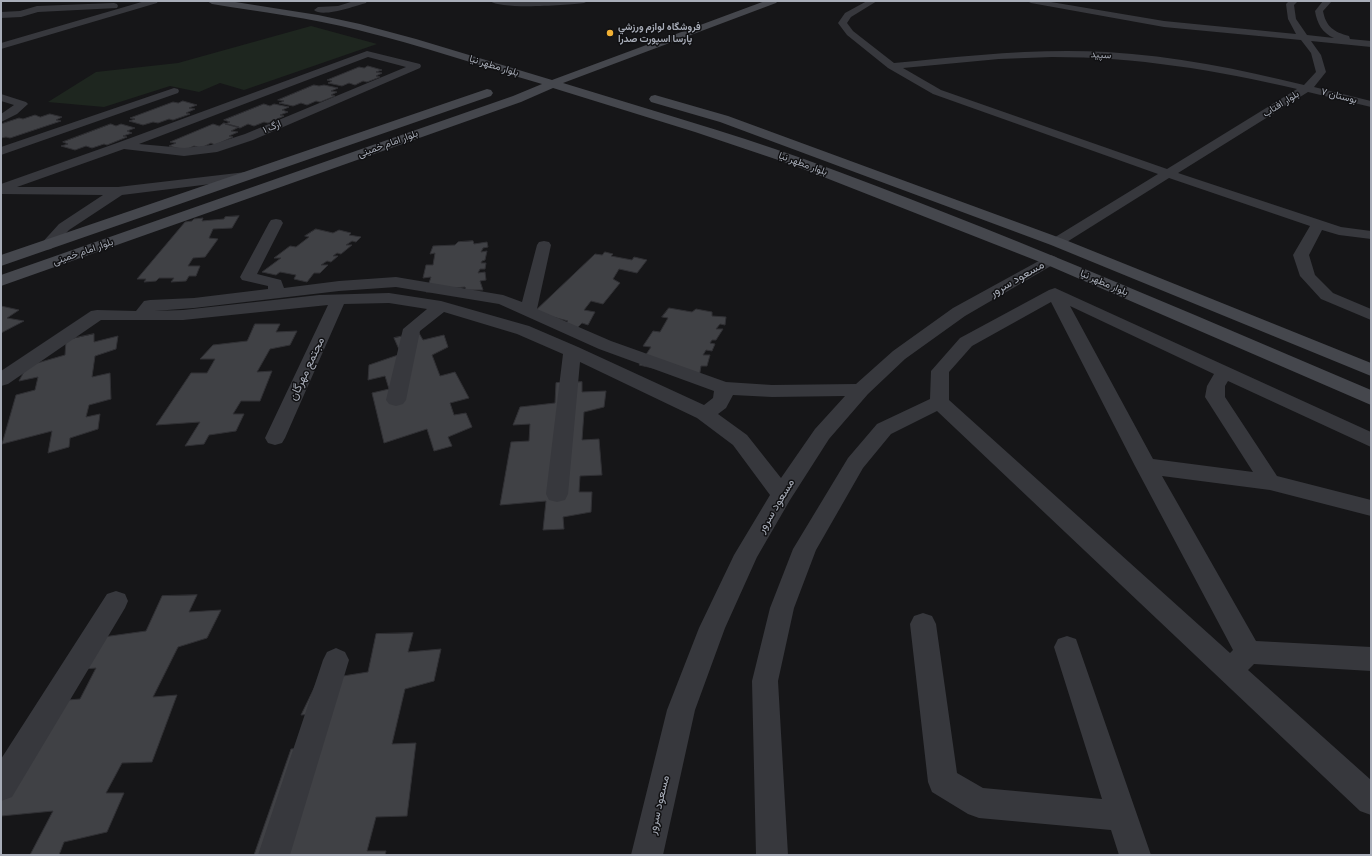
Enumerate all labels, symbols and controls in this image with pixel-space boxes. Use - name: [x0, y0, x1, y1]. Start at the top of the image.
- place label: فروشگاه لوازم ورزشي پارسا اسپورت صدرا: [618, 21, 701, 44]
- marker: فروشگاه لوازم ورزشي پارسا اسپورت صدرا: [605, 28, 615, 38]
- street label: سپید: [1090, 48, 1112, 62]
- street label: بلوار مطهر نیا: [468, 53, 520, 79]
- street label: بوستان ۷: [1320, 86, 1358, 106]
- street label: بلوار افتاب: [1261, 88, 1301, 120]
- street label: ارگ ۱: [261, 118, 283, 136]
- street label: بلوار امام خمینی: [356, 128, 420, 160]
- street label: بلوار مطهر نیا: [777, 150, 829, 178]
- street label: بلوار امام خمینی: [51, 236, 115, 268]
- street label: مسعود سرور: [987, 258, 1047, 300]
- street label: بلوار مطهر نیا: [1078, 268, 1130, 298]
- street label: مجتمع مهرگان: [286, 335, 328, 403]
- street label: مسعود سرور: [754, 476, 798, 536]
- street label: مسعود سرور: [645, 774, 673, 836]

